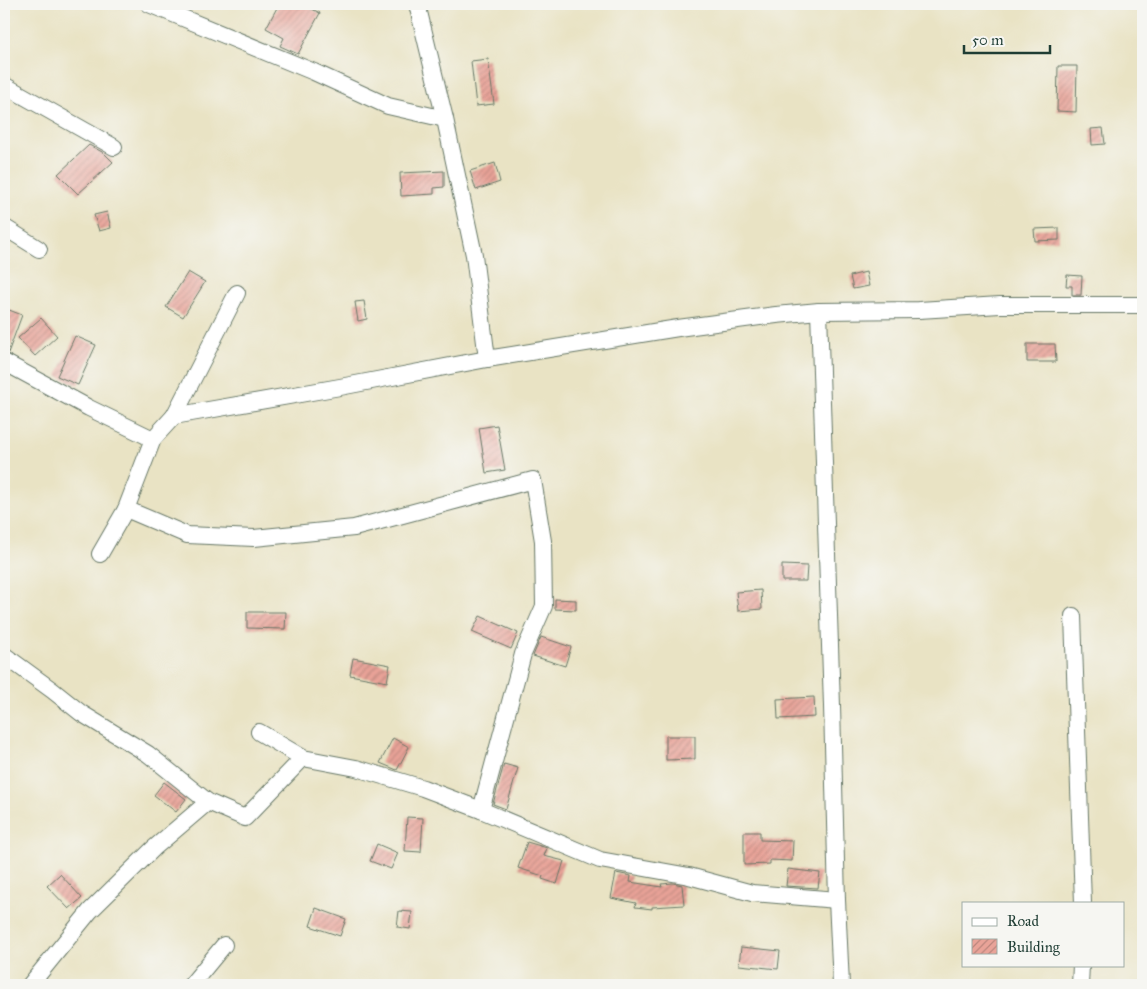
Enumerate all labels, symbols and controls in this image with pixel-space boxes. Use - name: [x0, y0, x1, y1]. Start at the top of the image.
- scale bar: [964, 22, 1051, 54]
- text: 50 m: [972, 31, 1004, 49]
- legend: [962, 902, 1124, 966]
- text: Road: [1007, 912, 1039, 930]
- text: Building: [1007, 938, 1061, 956]

